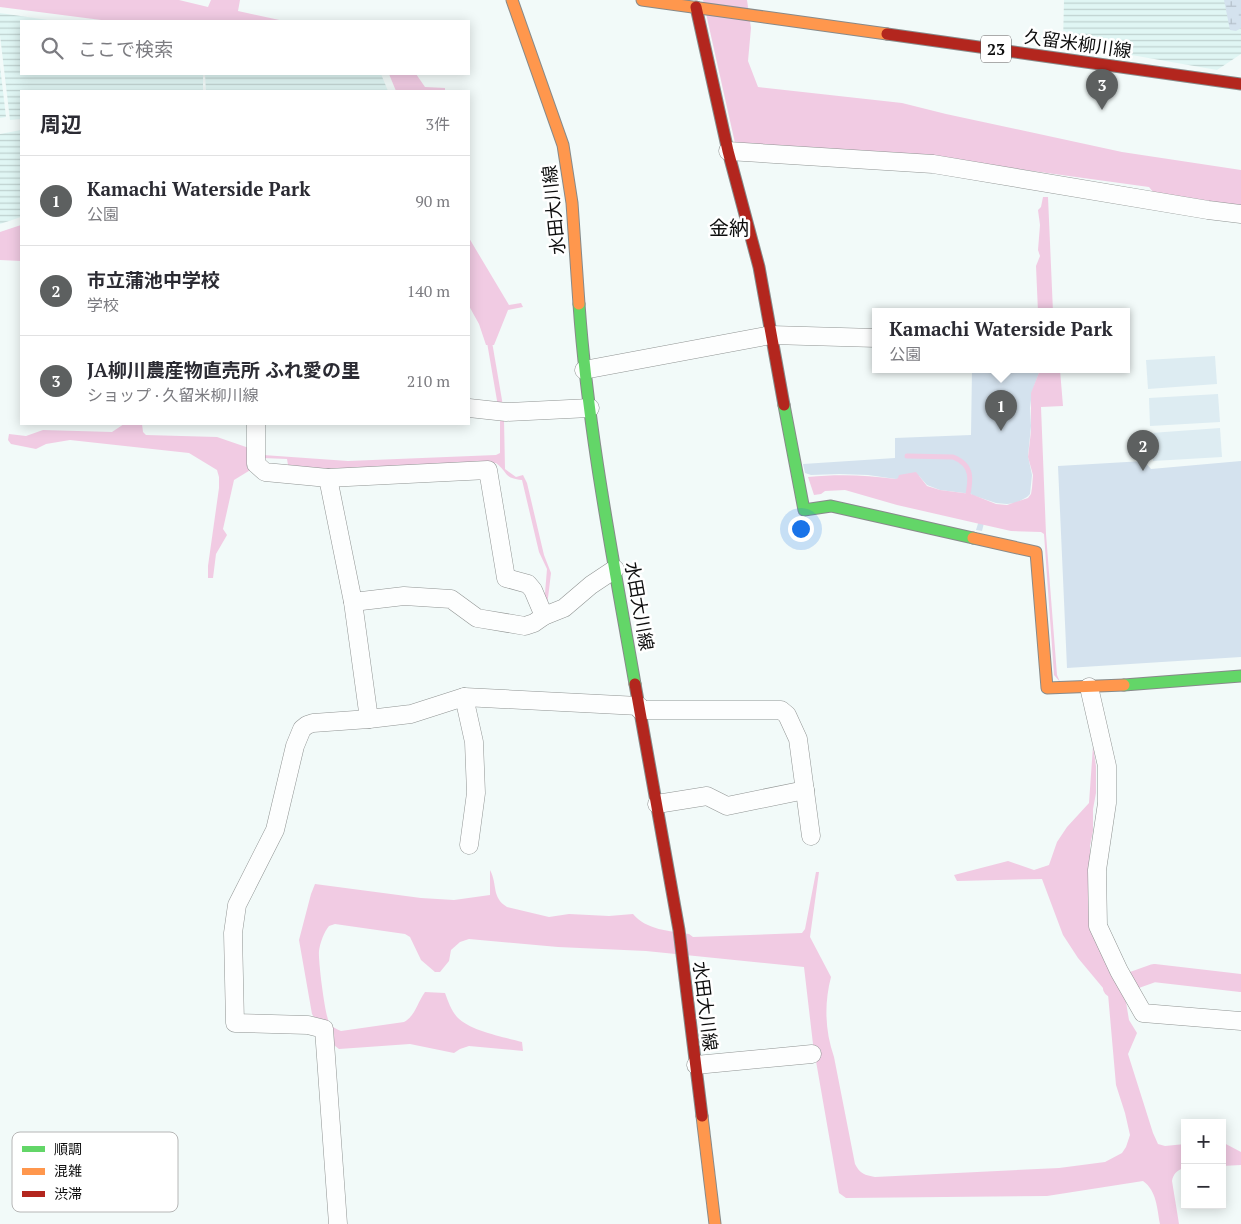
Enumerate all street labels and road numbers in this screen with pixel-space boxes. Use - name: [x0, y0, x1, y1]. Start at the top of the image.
- street label: 久留米柳川線: [1023, 24, 1133, 62]
- road number: 23: [981, 36, 1011, 62]
- street label: 水田大川線: [536, 164, 570, 256]
- street label: 水田大川線: [620, 560, 660, 652]
- street label: 水田大川線: [689, 960, 723, 1052]

